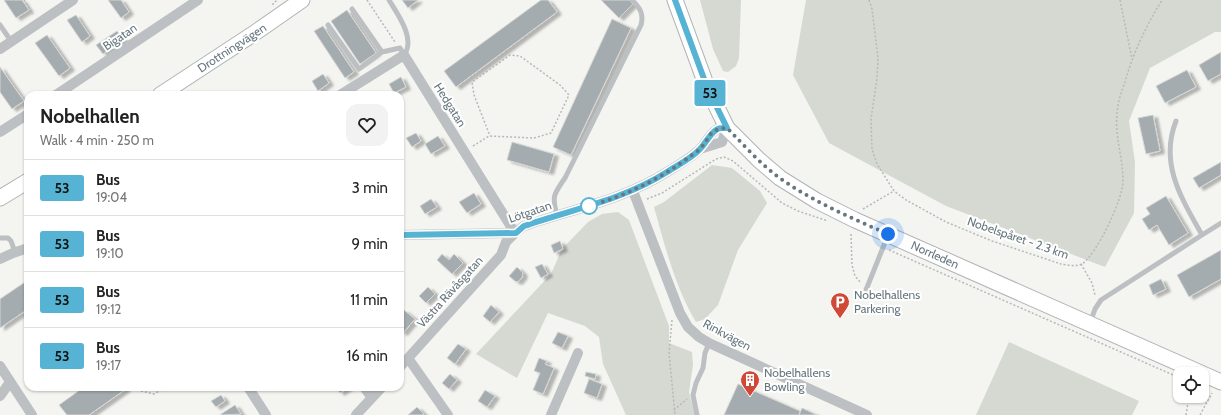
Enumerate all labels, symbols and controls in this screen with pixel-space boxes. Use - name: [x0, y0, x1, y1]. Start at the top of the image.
- street label: Bigatan: [100, 20, 140, 53]
- street label: Drottningvägen: [194, 20, 269, 75]
- street label: Hedgatan: [431, 80, 470, 130]
- line badge: 53: [692, 80, 728, 106]
- text: 53: [702, 84, 718, 102]
- button: heart: [346, 104, 388, 146]
- text: Nobelhallen: [40, 105, 140, 128]
- text: Walk · 4 min · 250 m: [40, 132, 154, 148]
- text: Bus: [96, 171, 120, 189]
- text: 53: [54, 179, 70, 197]
- text: 3 min: [352, 179, 388, 197]
- text: 19:04: [96, 189, 127, 205]
- street label: Lötgatan: [506, 197, 554, 226]
- unlabelled marker: [580, 197, 598, 215]
- street label: Nobelspåret - 2.3 km: [966, 213, 1071, 262]
- your location: [878, 224, 898, 244]
- text: Bus: [96, 227, 120, 245]
- text: 53: [54, 235, 70, 253]
- text: 9 min: [351, 235, 388, 253]
- street label: Norrleden: [909, 237, 962, 272]
- text: 19:10: [96, 245, 124, 261]
- street label: Västra Rävåsgatan: [414, 253, 486, 331]
- text: Bus: [96, 283, 120, 301]
- place label: Nobelhallens Parkering: [854, 287, 920, 316]
- text: 53: [54, 291, 70, 309]
- text: 11 min: [350, 291, 388, 309]
- parking icon: Nobelhallens Parkering: [829, 291, 851, 319]
- text: 19:12: [96, 301, 121, 317]
- street label: Rinkvägen: [701, 316, 754, 354]
- text: Bus: [96, 339, 120, 357]
- text: 53: [54, 347, 70, 365]
- text: 16 min: [346, 347, 388, 365]
- text: 19:17: [96, 357, 121, 373]
- place label: Nobelhallens Bowling: [764, 365, 830, 394]
- map controls: [1173, 367, 1209, 403]
- button: locate: [1173, 367, 1209, 403]
- building icon: Nobelhallens Bowling: [739, 369, 761, 397]

